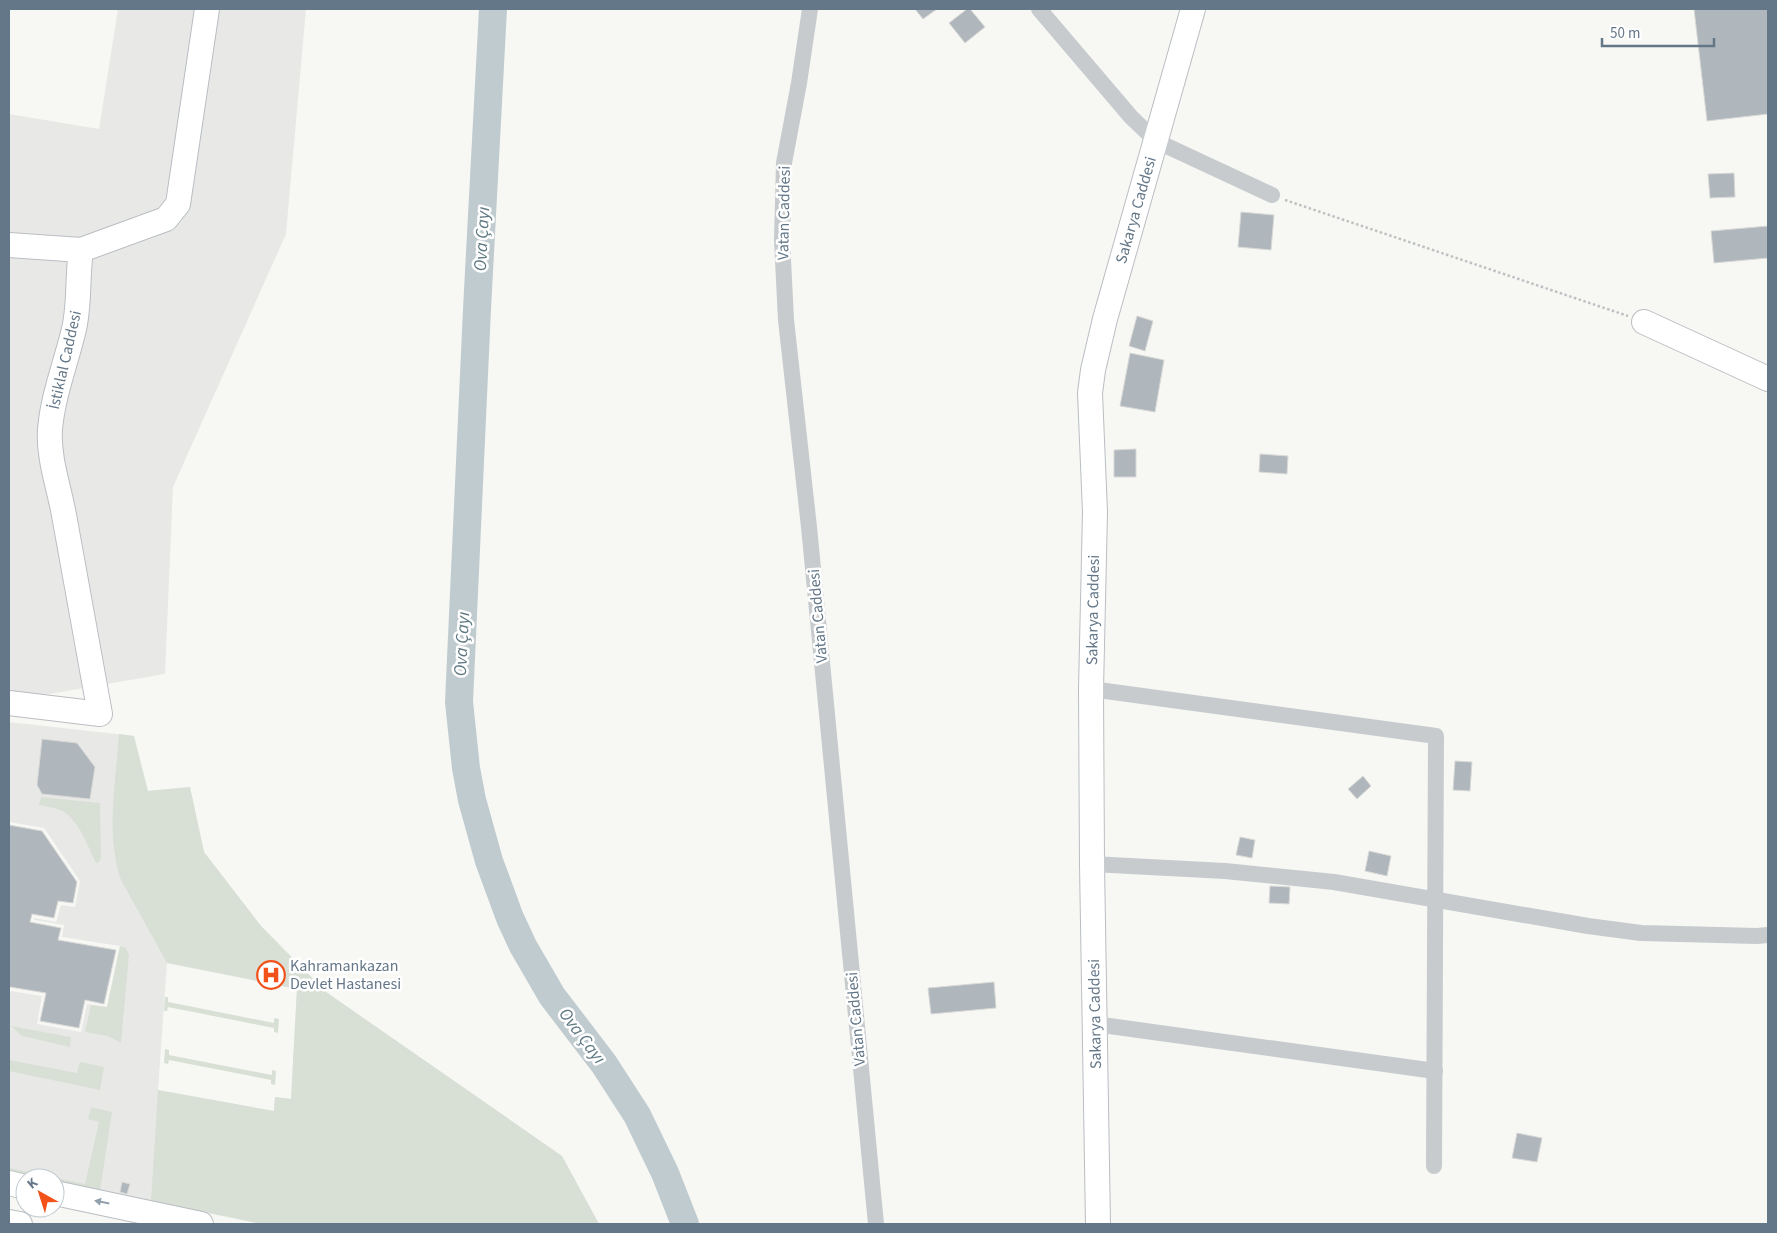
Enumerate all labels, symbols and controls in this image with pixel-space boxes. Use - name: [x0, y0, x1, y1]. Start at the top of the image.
- scale bar: [1602, 15, 1714, 47]
- text: 50 m: [1610, 23, 1640, 44]
- street label: Sakarya Caddesi: [1110, 154, 1162, 266]
- street label: Vatan Caddesi: [772, 166, 796, 260]
- water label: Ova Çayı: [468, 206, 496, 272]
- street label: İstiklal Caddesi: [43, 308, 87, 412]
- street label: Sakarya Caddesi: [1081, 555, 1105, 665]
- street label: Vatan Caddesi: [803, 568, 833, 664]
- water label: Ova Çayı: [448, 611, 476, 677]
- place label: Kahramankazan Devlet Hastanesi: [290, 955, 401, 995]
- street label: Sakarya Caddesi: [1083, 959, 1107, 1069]
- hospital icon: Kahramankazan Devlet Hastanesi: [256, 960, 286, 990]
- street label: Vatan Caddesi: [841, 971, 871, 1067]
- water label: Ova Çayı: [553, 1003, 611, 1069]
- north arrow: [15, 1168, 65, 1218]
- text: K: [23, 1173, 42, 1194]
- one-way arrow: [94, 1198, 110, 1206]

